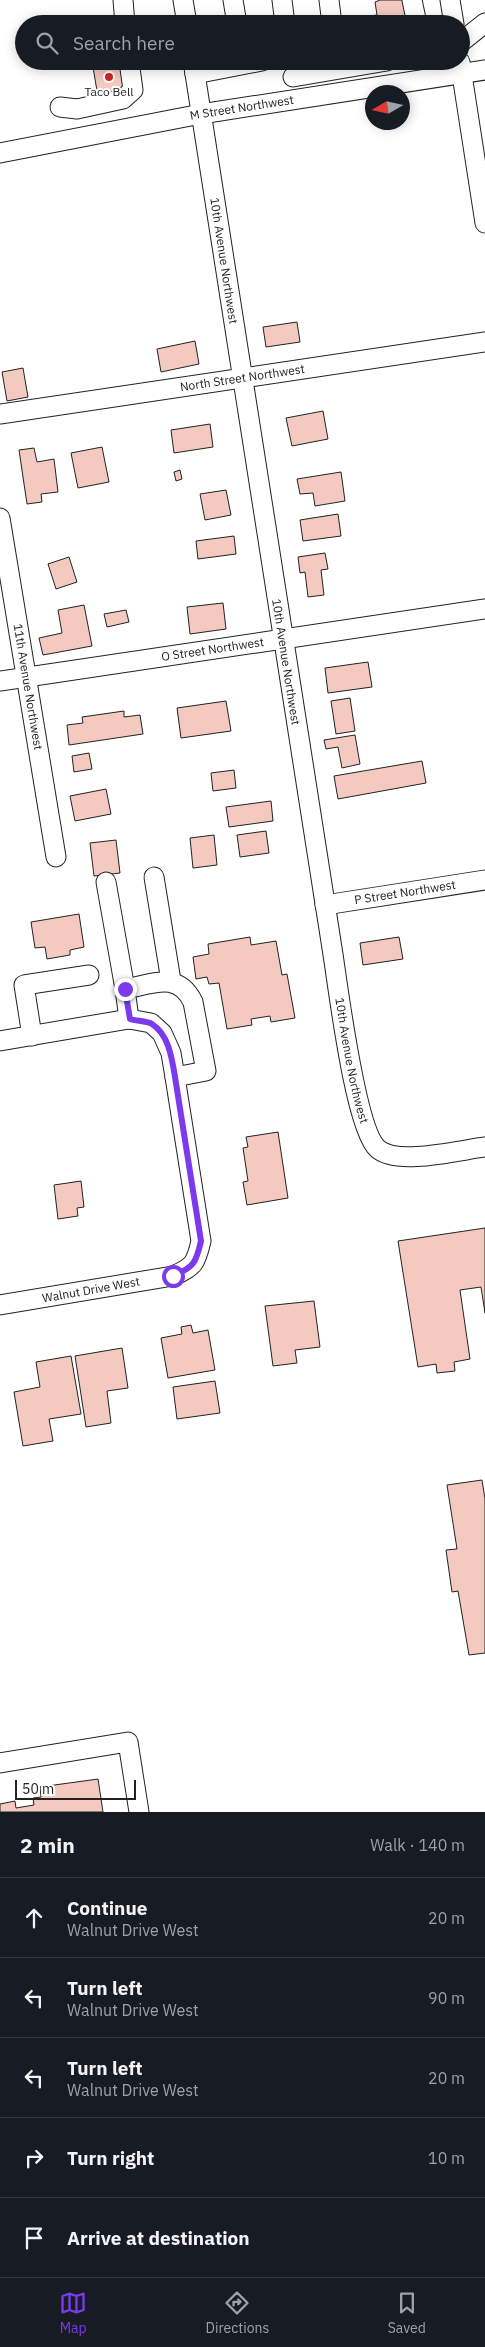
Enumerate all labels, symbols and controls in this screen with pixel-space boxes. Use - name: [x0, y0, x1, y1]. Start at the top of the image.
- search box: [15, 15, 470, 70]
- icon: search: [33, 29, 61, 57]
- text: Search here: [73, 31, 175, 55]
- marker: Taco Bell: [103, 71, 115, 83]
- place label: Taco Bell: [85, 84, 133, 99]
- north arrow: [365, 85, 410, 130]
- street label: M Street Northwest: [189, 92, 295, 123]
- street label: 10th Avenue Northwest: [207, 196, 241, 325]
- street label: North Street Northwest: [179, 361, 306, 394]
- street label: 10th Avenue Northwest: [269, 598, 304, 726]
- street label: 11th Avenue Northwest: [11, 622, 46, 751]
- street label: O Street Northwest: [160, 634, 265, 664]
- street label: P Street Northwest: [353, 877, 457, 907]
- route end: [114, 978, 137, 1001]
- street label: 10th Avenue Northwest: [332, 997, 372, 1125]
- route start: [162, 1265, 185, 1288]
- street label: Walnut Drive West: [41, 1274, 141, 1305]
- scale bar: [15, 1777, 136, 1800]
- text: 50 m: [22, 1780, 54, 1798]
- text: 2 min: [20, 1831, 75, 1859]
- text: Walk · 140 m: [370, 1835, 465, 1855]
- text: Continue: [67, 1896, 147, 1920]
- icon: ahead: [20, 1904, 48, 1932]
- text: 20 m: [428, 1908, 465, 1928]
- text: Walnut Drive West: [67, 1920, 199, 1940]
- text: Turn left: [67, 1976, 143, 2000]
- icon: left: [20, 1984, 48, 2012]
- text: 90 m: [428, 1988, 465, 2008]
- text: Walnut Drive West: [67, 2000, 199, 2020]
- text: Turn left: [67, 2056, 143, 2080]
- icon: left: [20, 2064, 48, 2092]
- text: 20 m: [428, 2068, 465, 2088]
- text: Walnut Drive West: [67, 2080, 199, 2100]
- icon: right: [20, 2144, 48, 2172]
- text: Turn right: [67, 2146, 154, 2170]
- text: 10 m: [428, 2148, 465, 2168]
- icon: arrive: [20, 2224, 48, 2252]
- text: Arrive at destination: [67, 2226, 250, 2250]
- tab: Map: [59, 2289, 87, 2337]
- tab: Directions: [206, 2289, 269, 2337]
- tab: Saved: [388, 2289, 426, 2337]

